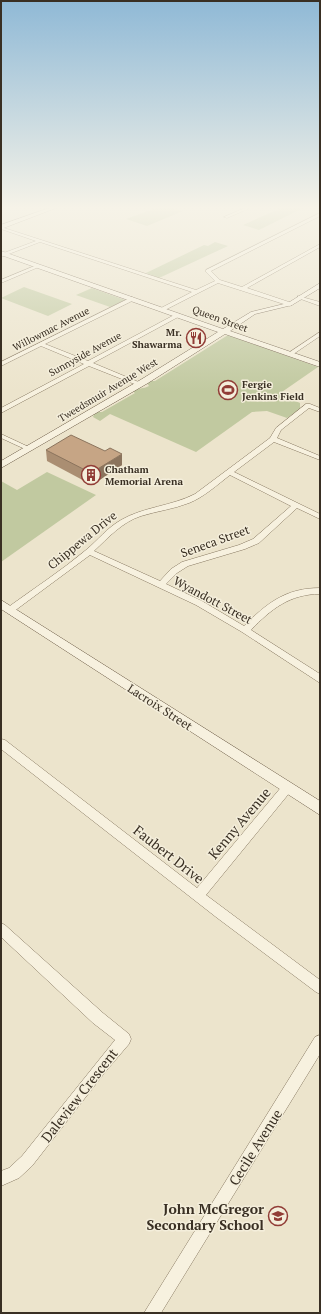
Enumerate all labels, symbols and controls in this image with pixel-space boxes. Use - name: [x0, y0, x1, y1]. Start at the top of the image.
- street label: Queen Street: [190, 303, 250, 335]
- street label: Willowmac Avenue: [10, 304, 92, 354]
- place label: Mr. Shawarma: [132, 326, 182, 351]
- restaurant icon: Mr. Shawarma: [185, 327, 207, 349]
- street label: Sunnyside Avenue: [46, 329, 124, 379]
- street label: Tweedsmuir Avenue West: [56, 355, 160, 425]
- place label: Fergie Jenkins Field: [242, 378, 304, 403]
- sports icon: Fergie Jenkins Field: [217, 379, 239, 401]
- place label: Chatham Memorial Arena: [105, 463, 183, 488]
- building icon: Chatham Memorial Arena: [80, 464, 102, 486]
- street label: Chippewa Drive: [45, 508, 119, 572]
- street label: Seneca Street: [179, 521, 252, 560]
- street label: Wyandott Street: [171, 573, 255, 627]
- street label: Lacroix Street: [125, 680, 196, 734]
- street label: Kenny Avenue: [203, 783, 275, 863]
- street label: Faubert Drive: [130, 820, 208, 888]
- street label: Daleview Crescent: [36, 1044, 122, 1146]
- street label: Cecile Avenue: [224, 1105, 286, 1189]
- place label: John McGregor Secondary School: [146, 1199, 264, 1234]
- school or university icon: John McGregor Secondary School: [267, 1205, 289, 1227]

